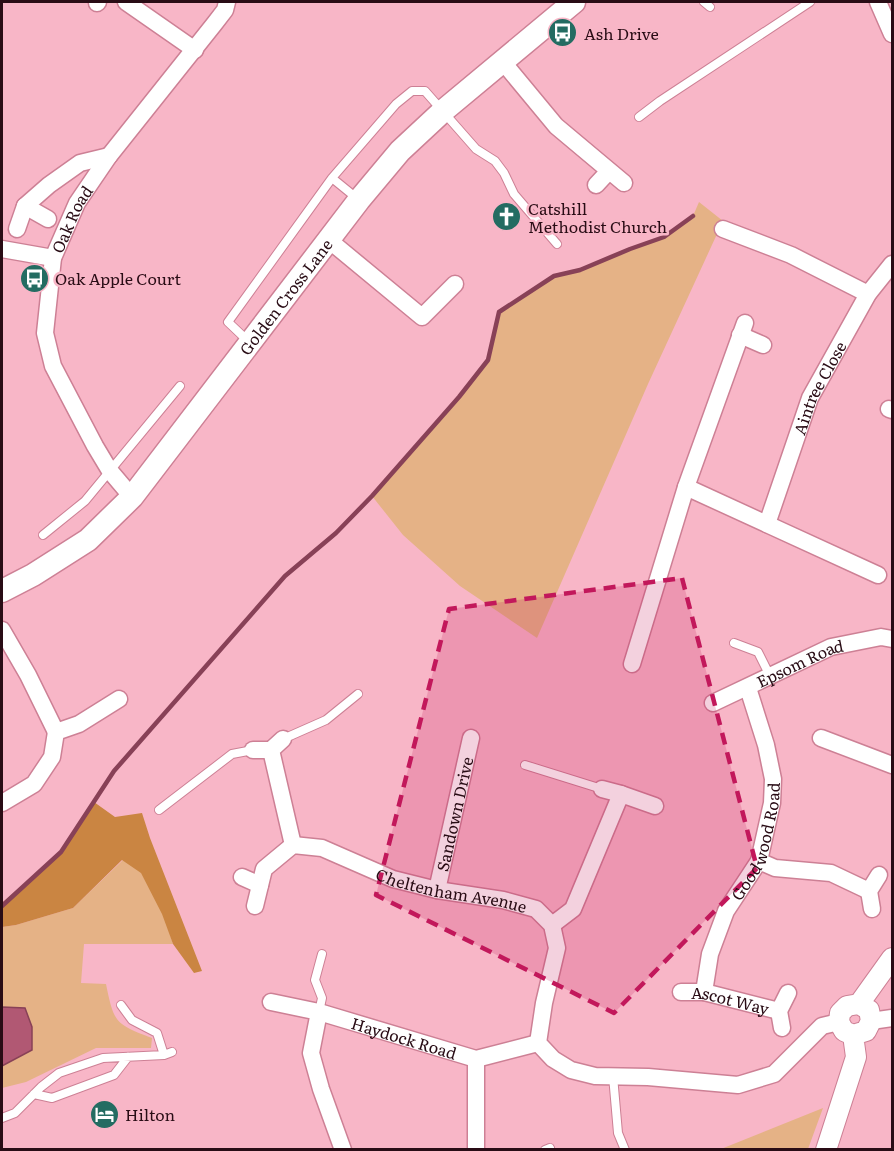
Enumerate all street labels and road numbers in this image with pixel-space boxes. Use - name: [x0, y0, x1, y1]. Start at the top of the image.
- street label: Oak Road: [45, 180, 98, 257]
- street label: Golden Cross Lane: [233, 233, 338, 360]
- street label: Aintree Close: [786, 337, 851, 438]
- street label: Epsom Road: [752, 633, 846, 693]
- street label: Sandown Drive: [430, 754, 478, 874]
- street label: Goodwood Road: [724, 782, 785, 905]
- street label: Cheltenham Avenue: [372, 861, 530, 918]
- street label: Ascot Way: [691, 980, 773, 1020]
- street label: Haydock Road: [349, 1010, 460, 1065]

